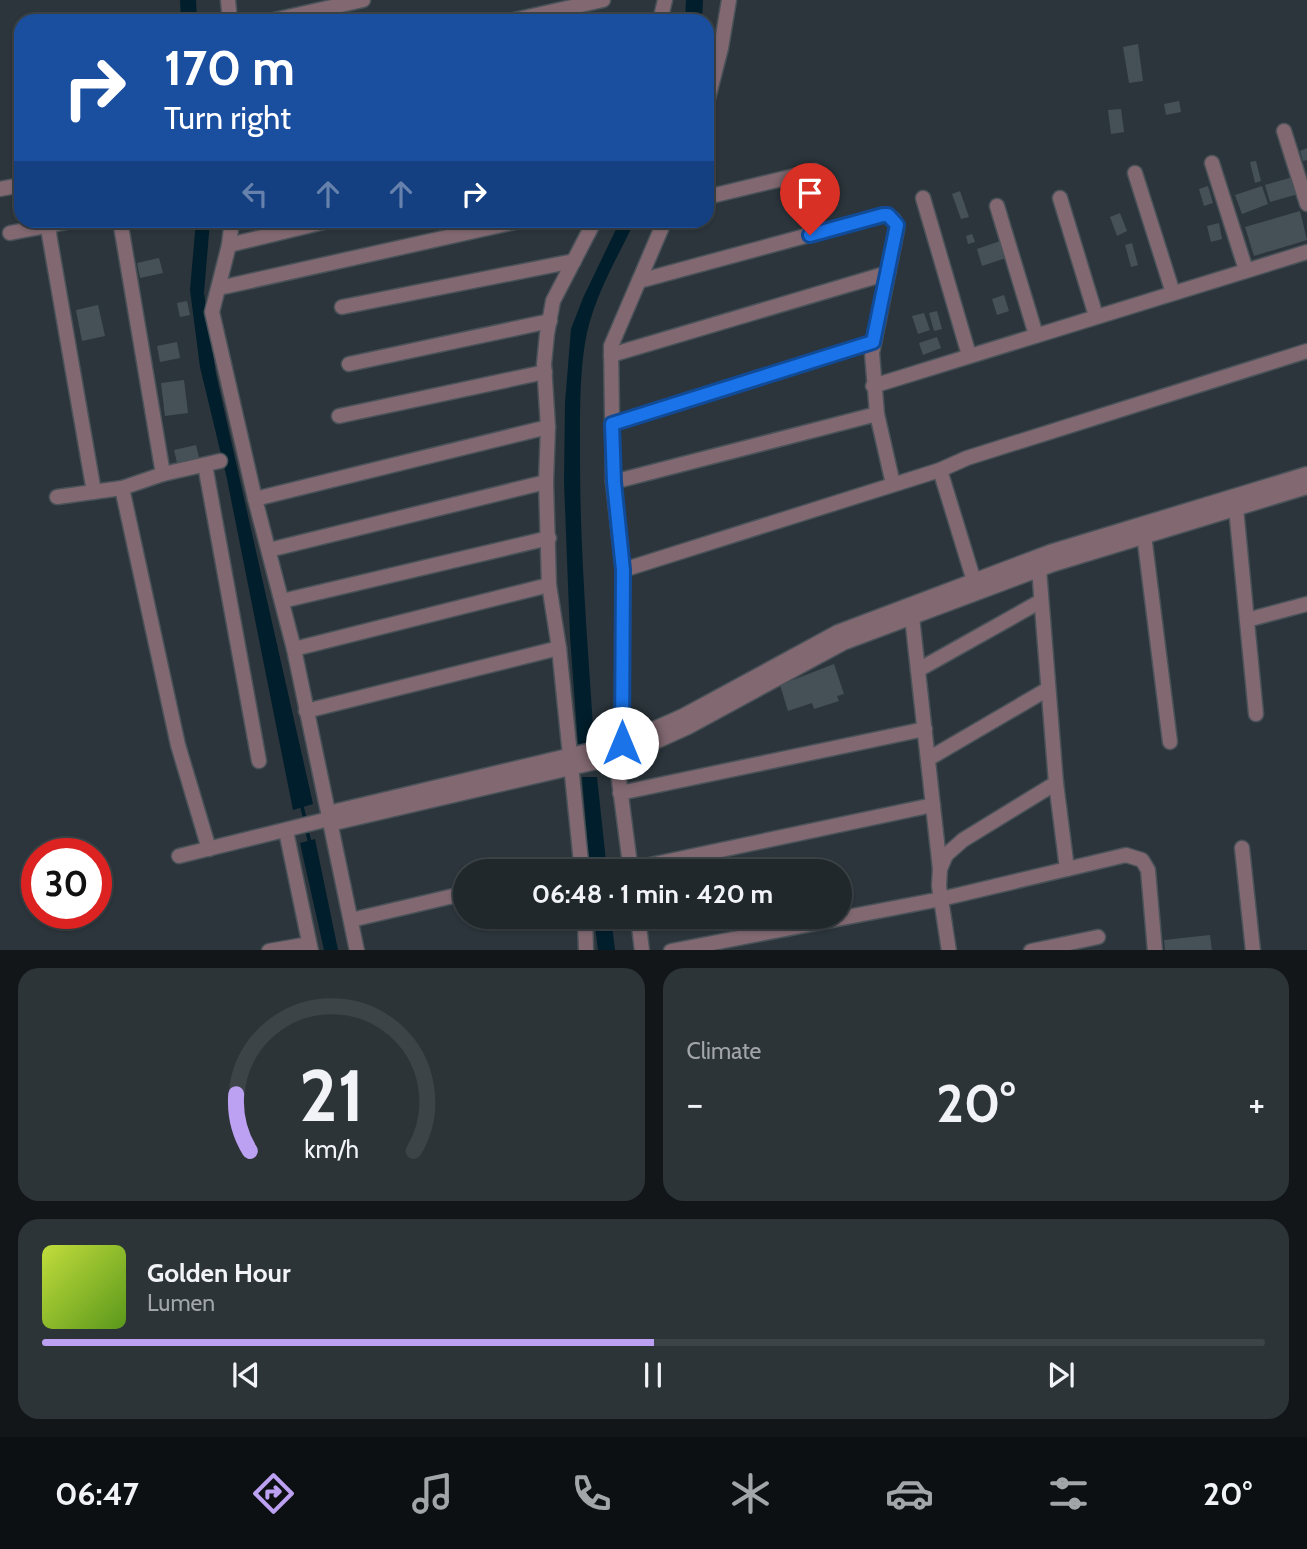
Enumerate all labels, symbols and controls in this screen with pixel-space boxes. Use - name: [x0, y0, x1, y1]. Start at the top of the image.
- text: 170 m: [164, 38, 295, 97]
- icon: right: [49, 42, 140, 133]
- text: Turn right: [164, 98, 291, 137]
- pin: [780, 163, 840, 235]
- icon: arrive: [791, 174, 829, 212]
- icon: left: [236, 175, 274, 213]
- icon: ahead: [309, 175, 347, 213]
- icon: ahead: [382, 175, 420, 213]
- icon: right: [455, 175, 493, 213]
- position arrow: [585, 706, 659, 780]
- speed limit sign: 30: [21, 838, 112, 929]
- text: 06:48 · 1 min · 420 m: [532, 878, 773, 910]
- text: Climate: [687, 1037, 761, 1065]
- text: 21: [299, 1051, 364, 1139]
- text: 20°: [936, 1072, 1015, 1135]
- text: −: [687, 1080, 703, 1127]
- text: +: [1248, 1080, 1265, 1127]
- text: km/h: [304, 1133, 359, 1163]
- text: Golden Hour: [147, 1257, 290, 1289]
- text: Lumen: [147, 1289, 215, 1317]
- icon: previous: [227, 1356, 265, 1394]
- icon: pause: [634, 1356, 672, 1394]
- icon: next: [1042, 1356, 1080, 1394]
- icon: directions: [249, 1469, 298, 1518]
- icon: music: [408, 1469, 457, 1518]
- icon: phone: [567, 1469, 616, 1518]
- icon: climate: [726, 1469, 775, 1518]
- icon: car: [885, 1469, 934, 1518]
- icon: filters: [1044, 1469, 1093, 1518]
- text: 06:47: [55, 1474, 139, 1513]
- text: 20°: [1203, 1474, 1252, 1513]

